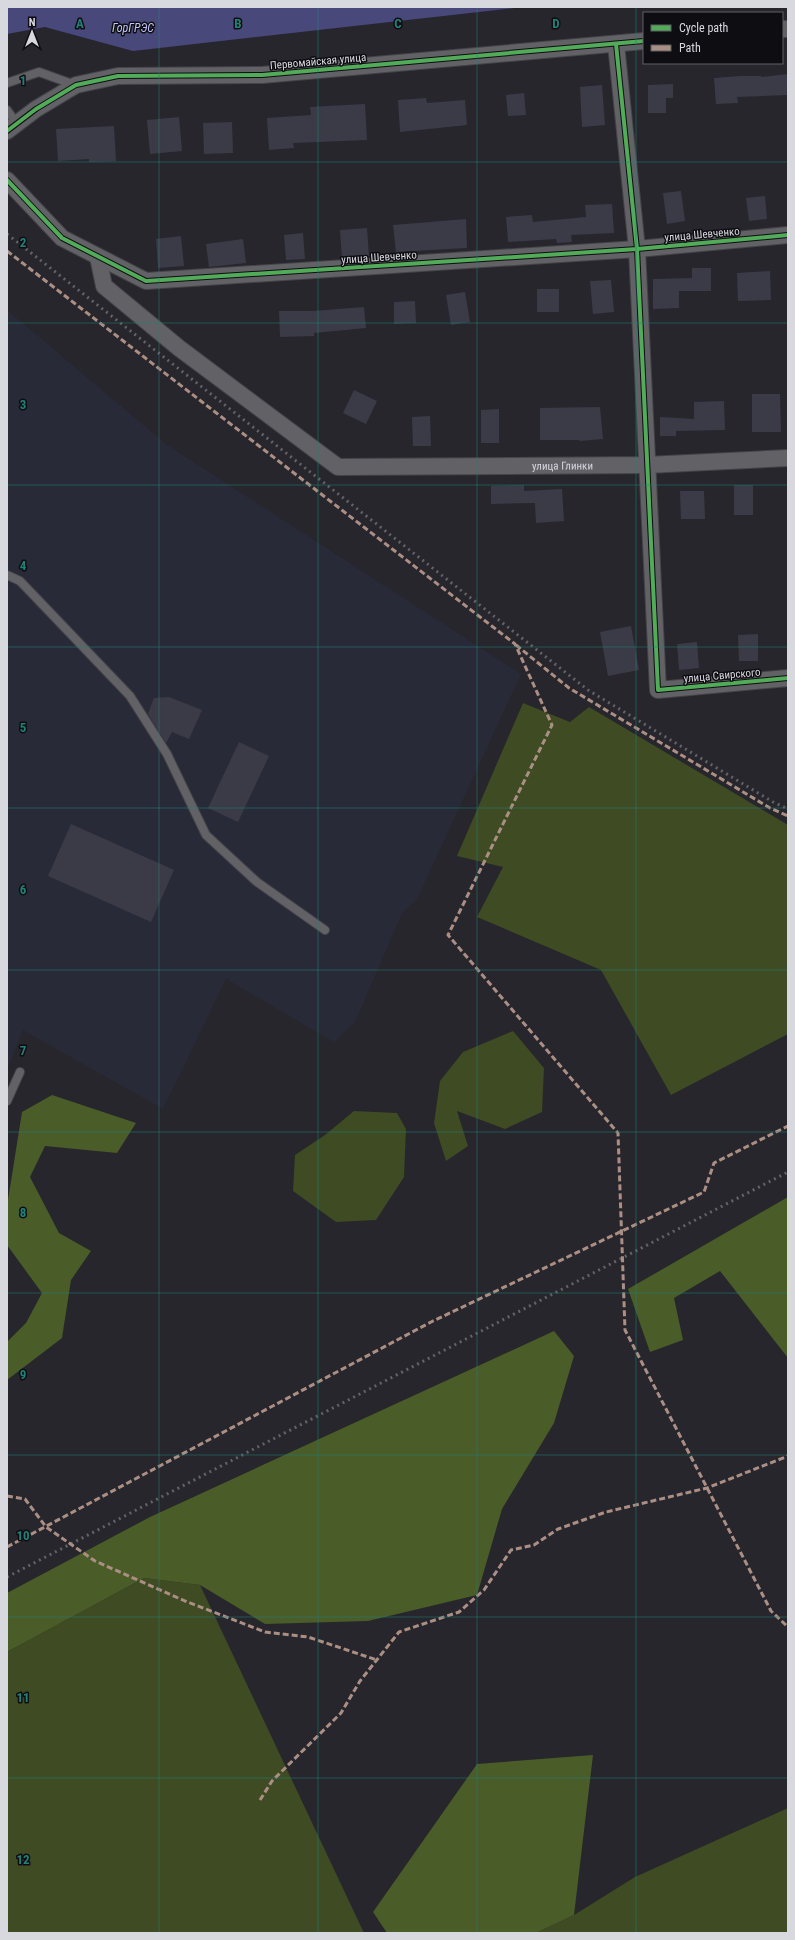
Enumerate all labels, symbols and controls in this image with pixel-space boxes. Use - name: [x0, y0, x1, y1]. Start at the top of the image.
- north arrow: [12, 12, 52, 52]
- legend: [643, 12, 783, 64]
- text: N: [29, 16, 36, 29]
- text: A: [76, 16, 84, 31]
- text: B: [234, 16, 242, 31]
- text: C: [394, 16, 402, 31]
- text: D: [552, 16, 560, 31]
- water label: ГорГРЭС: [112, 21, 154, 35]
- text: Cycle path: [679, 21, 729, 35]
- text: Path: [679, 41, 701, 55]
- street label: Первомайская улица: [269, 51, 367, 72]
- text: 1: [20, 73, 26, 88]
- street label: улица Шевченко: [664, 225, 741, 244]
- text: 2: [20, 235, 27, 250]
- street label: улица Шевченко: [341, 248, 418, 267]
- text: 3: [20, 397, 26, 412]
- street label: улица Глинки: [532, 459, 593, 473]
- text: 4: [20, 558, 27, 573]
- street label: улица Свирского: [683, 666, 762, 685]
- text: 5: [20, 720, 27, 735]
- text: 6: [20, 882, 27, 897]
- text: 7: [20, 1043, 27, 1058]
- text: 8: [20, 1205, 26, 1220]
- text: 9: [20, 1367, 26, 1382]
- text: 10: [16, 1528, 30, 1543]
- text: 11: [16, 1690, 30, 1705]
- text: 12: [16, 1852, 30, 1867]

